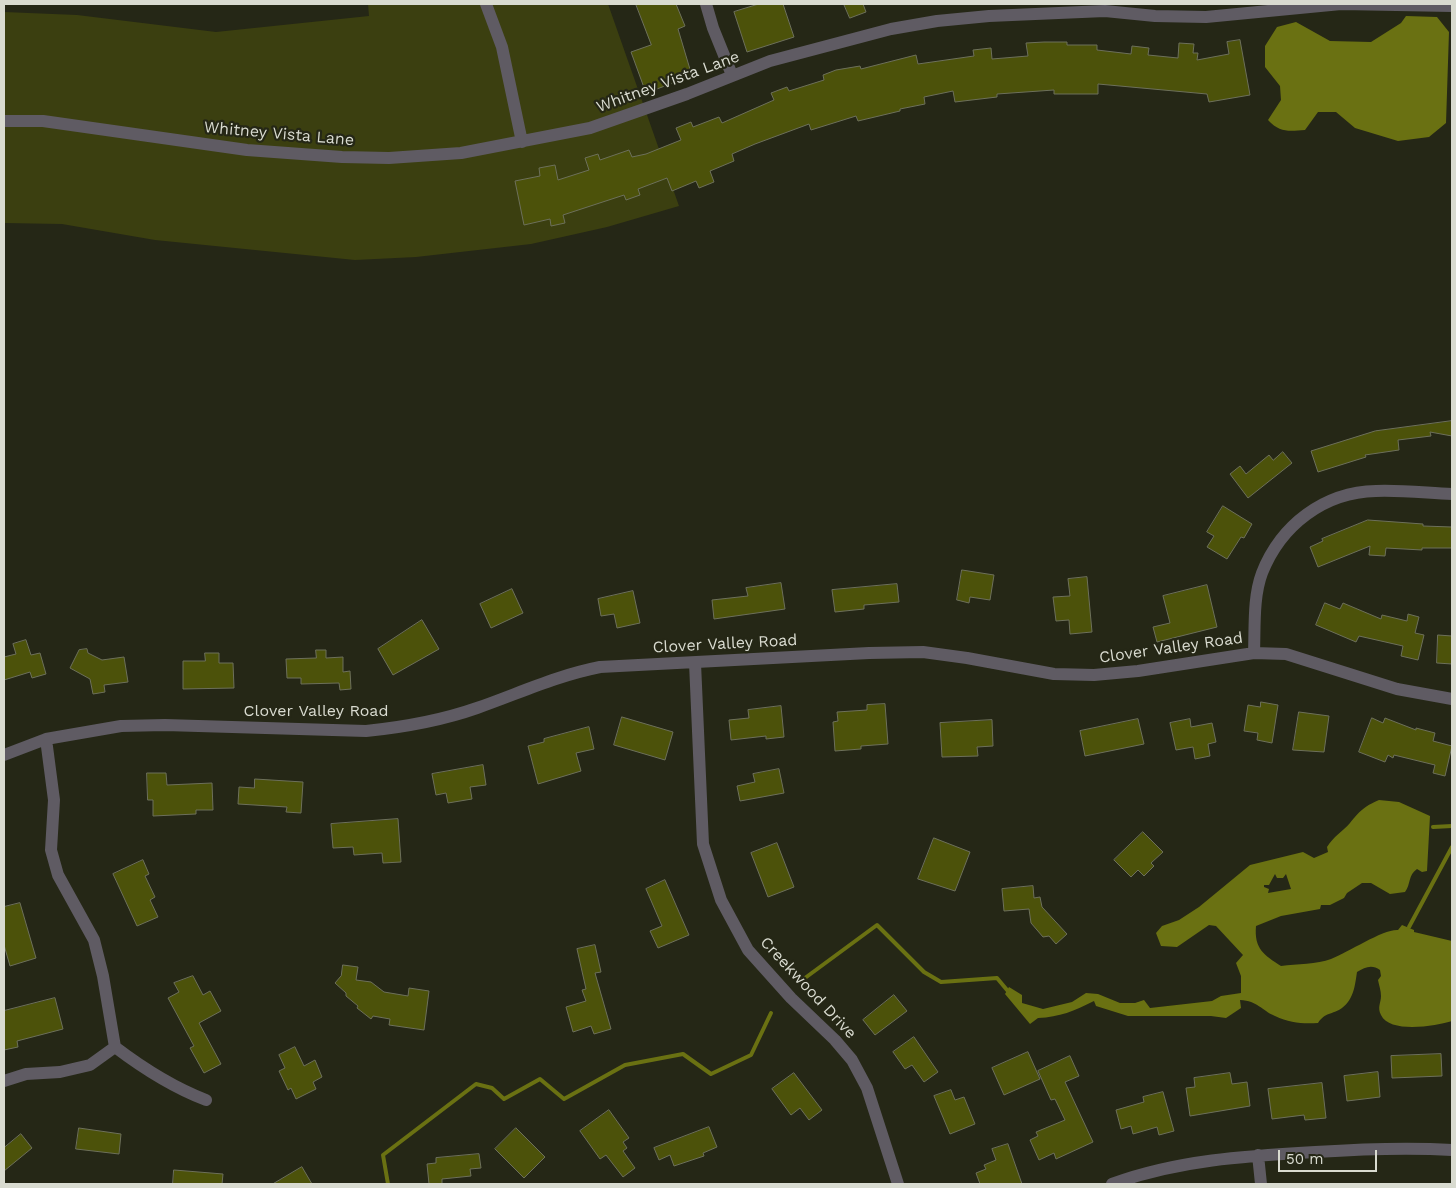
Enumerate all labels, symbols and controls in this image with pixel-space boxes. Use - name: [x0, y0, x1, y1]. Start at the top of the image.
- street label: Whitney Vista Lane: [594, 47, 742, 117]
- street label: Whitney Vista Lane: [203, 118, 355, 150]
- street label: Clover Valley Road: [1098, 628, 1244, 668]
- street label: Clover Valley Road: [652, 631, 798, 657]
- street label: Clover Valley Road: [244, 701, 388, 721]
- street label: Creekwood Drive: [756, 933, 860, 1043]
- scale bar: [1281, 1140, 1380, 1172]
- text: 50 m: [1286, 1150, 1323, 1168]

